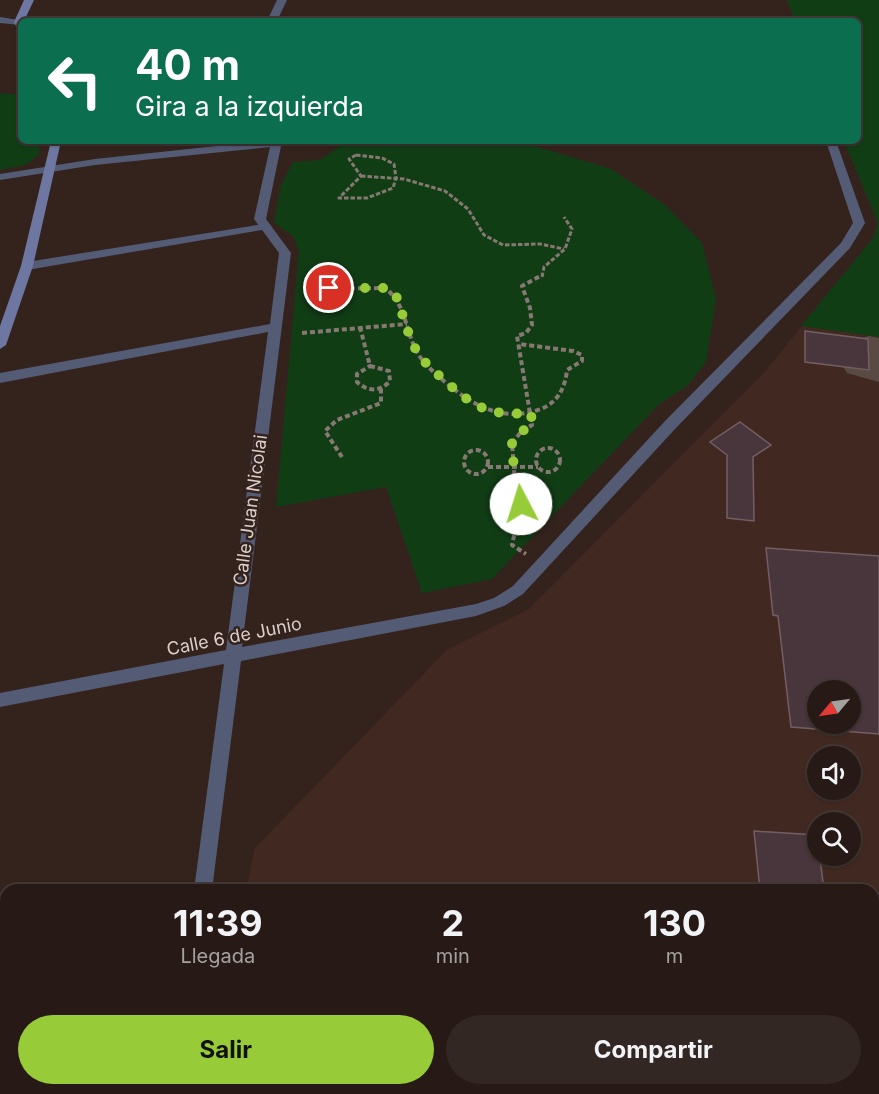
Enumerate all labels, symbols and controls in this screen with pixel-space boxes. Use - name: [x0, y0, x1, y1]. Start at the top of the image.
- text: 40 m: [135, 39, 240, 90]
- icon: left: [36, 42, 114, 120]
- text: Gira a la izquierda: [135, 90, 364, 123]
- pin: [303, 262, 354, 313]
- icon: arrive: [312, 271, 345, 304]
- street label: Calle Juan Nicolai: [229, 433, 271, 587]
- position arrow: [489, 472, 553, 536]
- street label: Calle 6 de Junio: [165, 613, 303, 659]
- north arrow: [807, 680, 861, 734]
- map controls: [807, 680, 861, 866]
- button: sound: [807, 746, 861, 800]
- button: search: [807, 812, 861, 866]
- text: 11:39: [173, 901, 263, 945]
- text: 2: [441, 901, 464, 945]
- text: 130: [643, 901, 706, 945]
- text: Llegada: [180, 944, 255, 968]
- text: min: [436, 944, 470, 968]
- text: m: [666, 944, 683, 968]
- button: Salir: [18, 1015, 434, 1084]
- button: Compartir: [446, 1015, 861, 1084]

